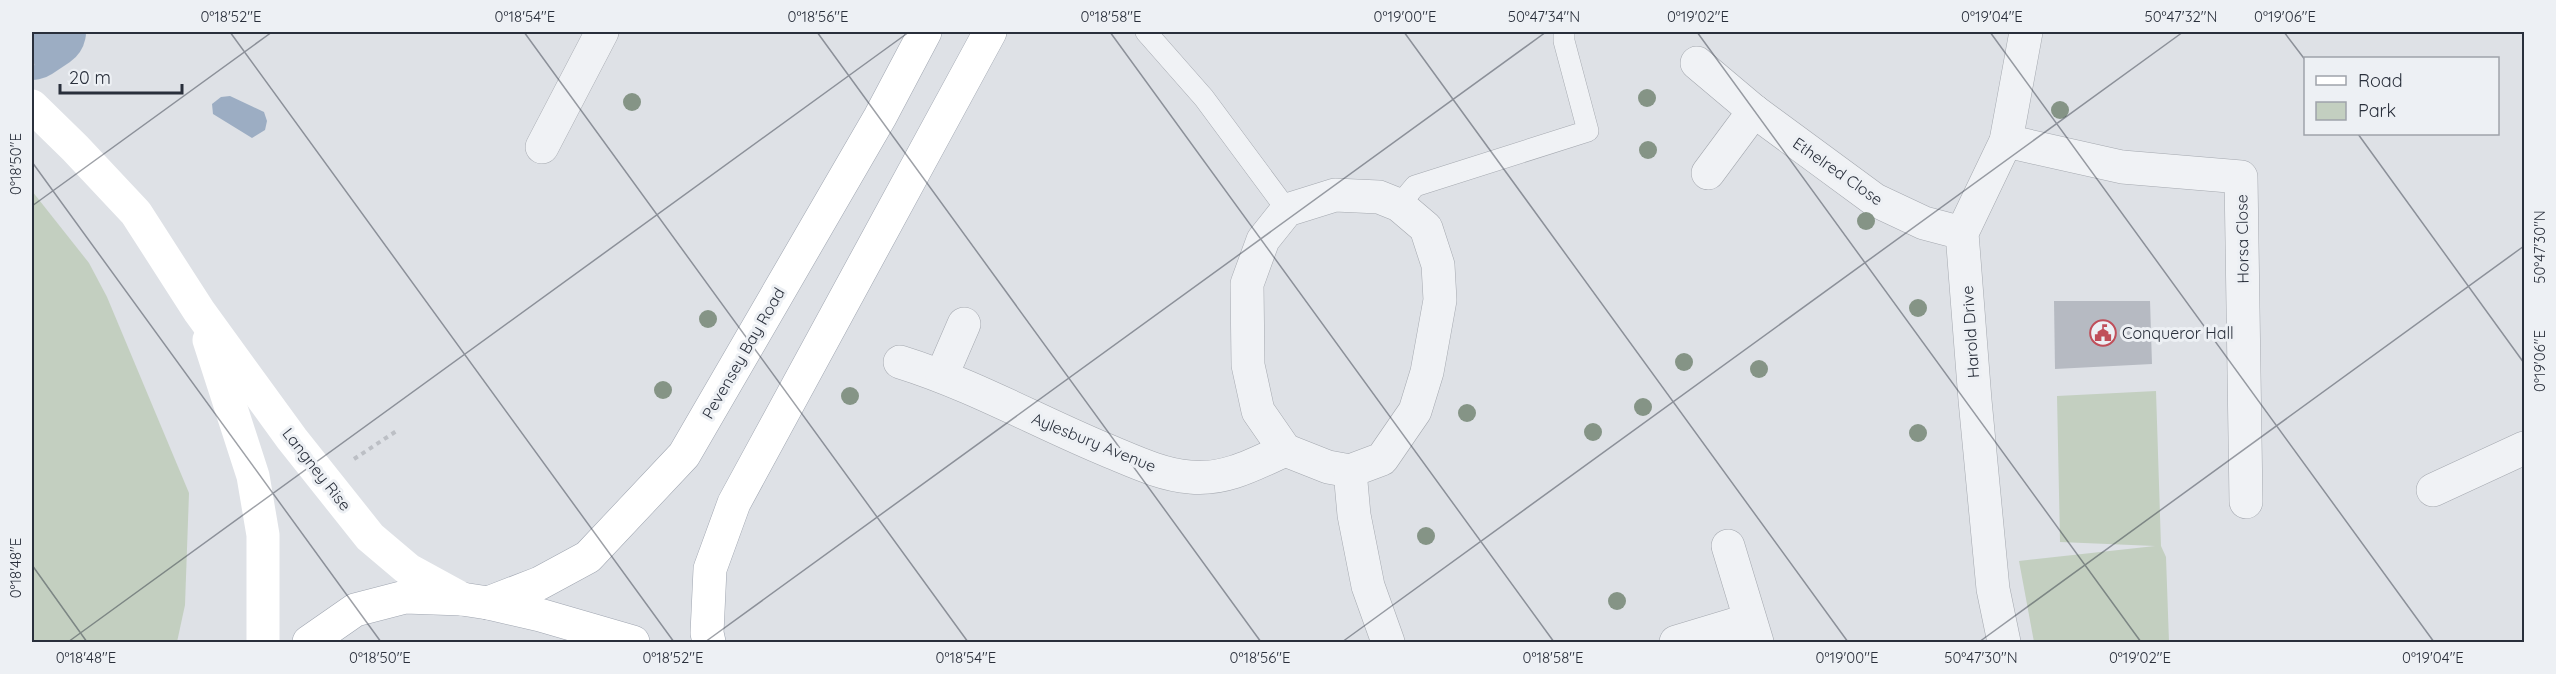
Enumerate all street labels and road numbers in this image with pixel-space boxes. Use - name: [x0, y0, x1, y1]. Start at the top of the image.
- street label: Ethelred Close: [1789, 133, 1887, 209]
- street label: Horsa Close: [2231, 194, 2253, 284]
- street label: Pevensey Bay Road: [697, 284, 789, 422]
- street label: Harold Drive: [1957, 285, 1983, 379]
- street label: Aylesbury Avenue: [1029, 408, 1159, 476]
- street label: Langney Rise: [278, 424, 356, 514]

